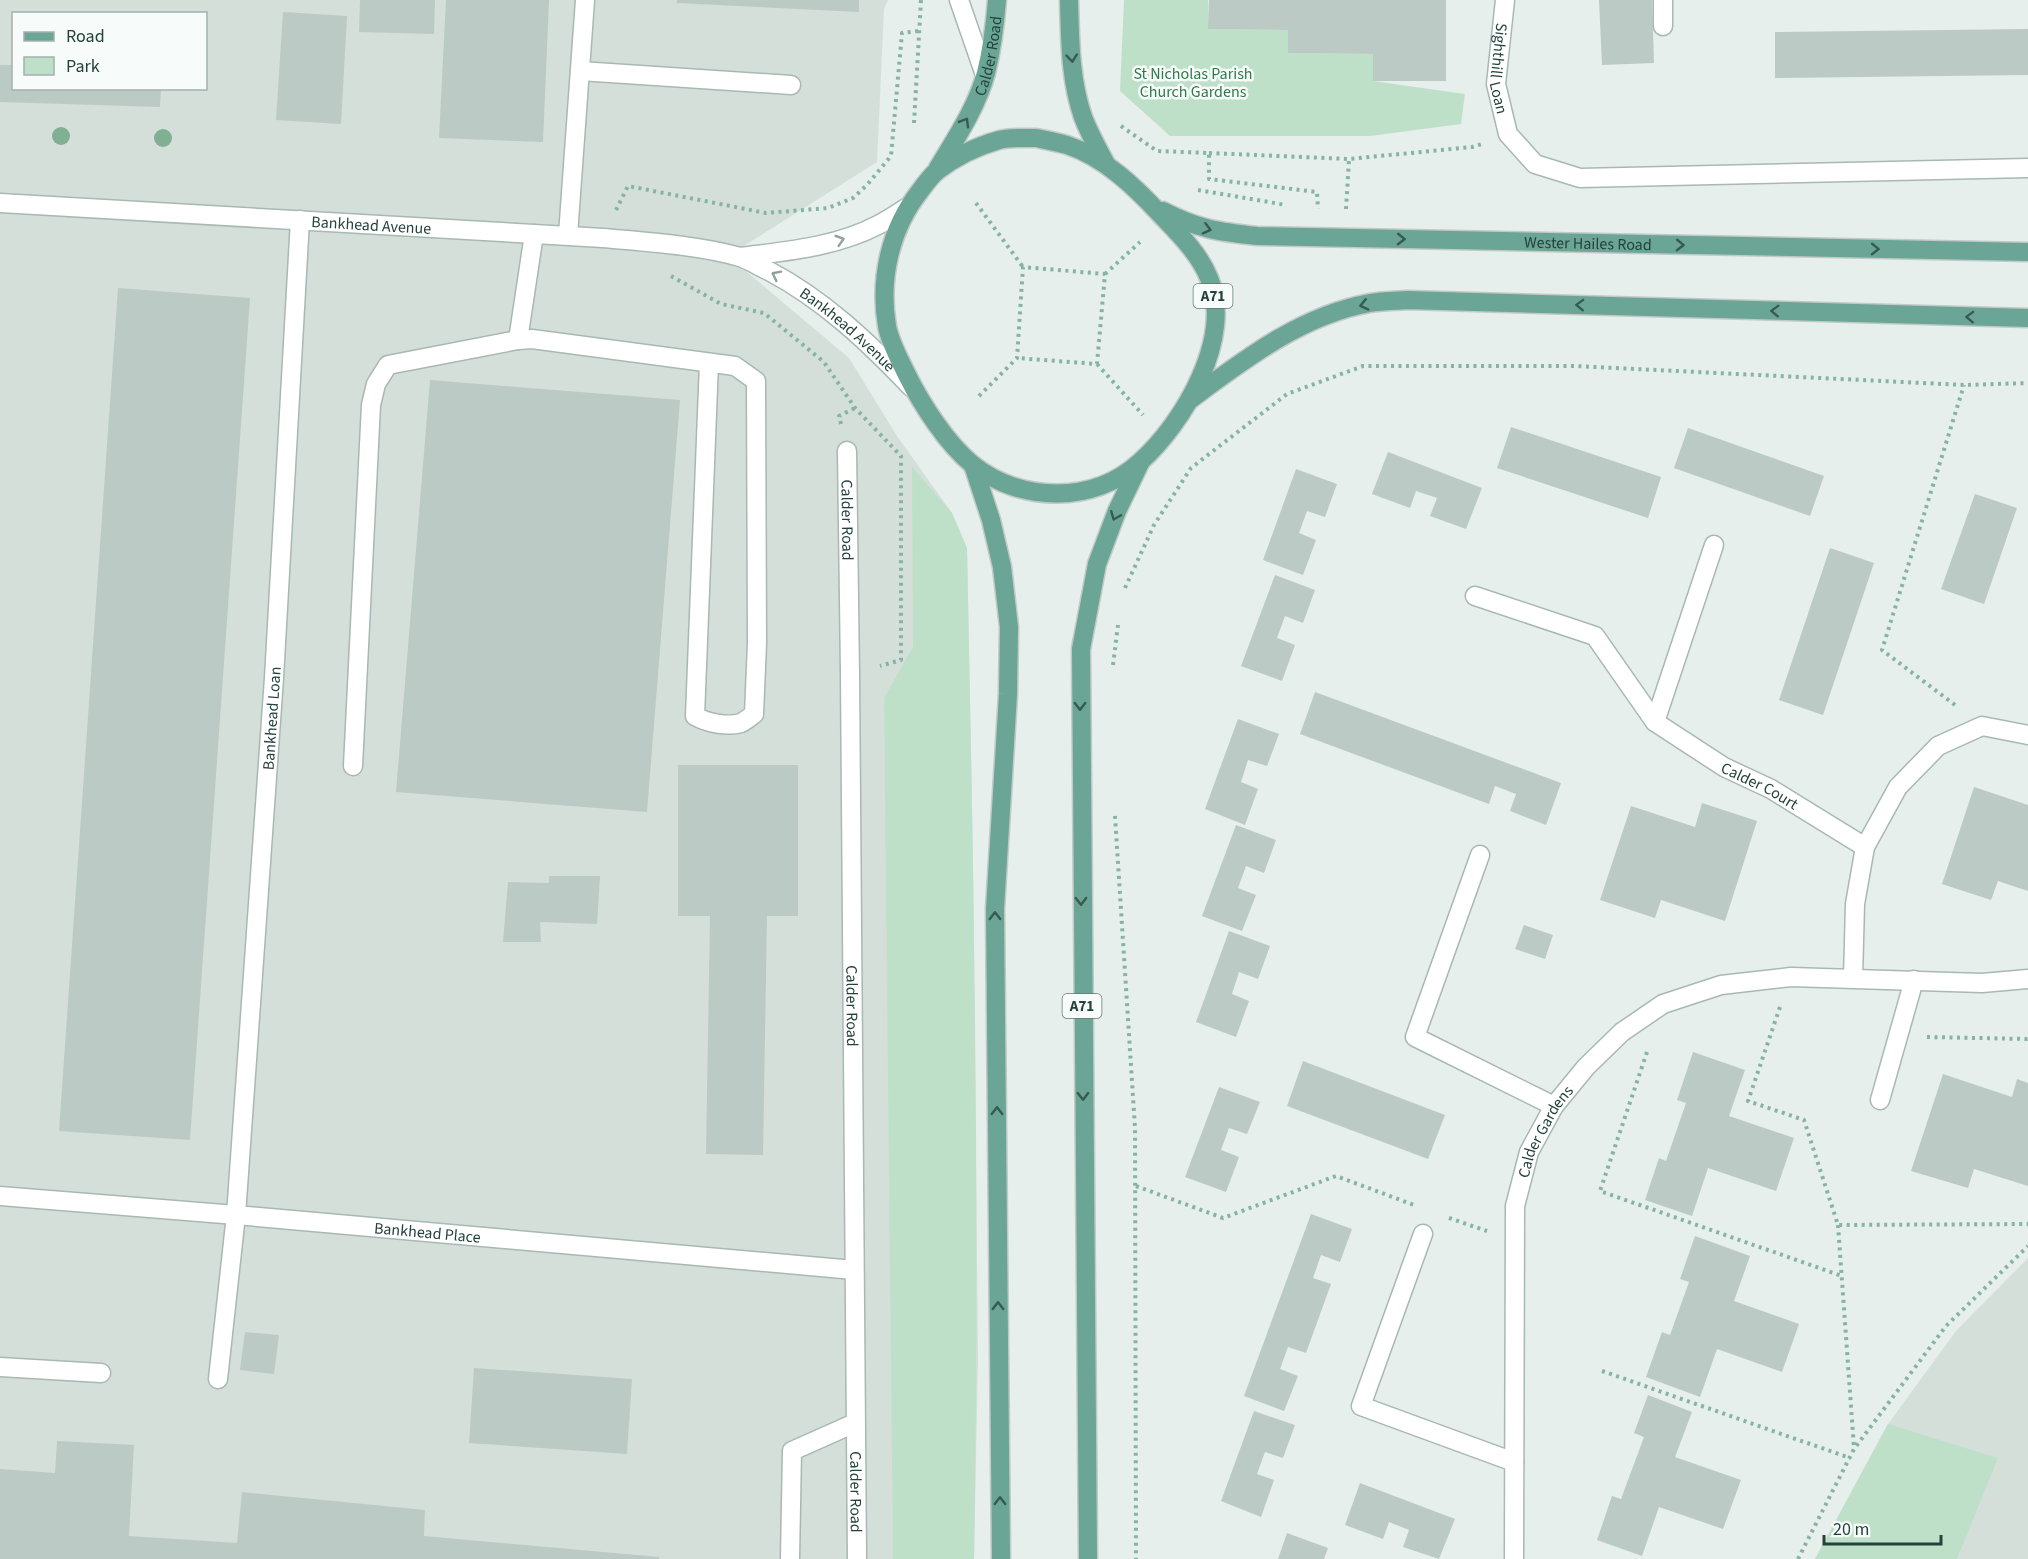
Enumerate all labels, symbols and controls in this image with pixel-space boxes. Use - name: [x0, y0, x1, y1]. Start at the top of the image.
- legend: [12, 12, 207, 90]
- street label: Calder Road: [969, 15, 1007, 100]
- street label: Sighthill Loan: [1484, 22, 1513, 116]
- text: Road: [66, 24, 105, 49]
- text: Park: [66, 54, 100, 79]
- one-way arrow: [1065, 54, 1077, 63]
- park label: St Nicholas Parish Church Gardens: [1133, 63, 1253, 103]
- one-way arrow: [958, 118, 969, 128]
- street label: Bankhead Avenue: [311, 211, 432, 240]
- one-way arrow: [1201, 221, 1211, 234]
- street label: Wester Hailes Road: [1524, 232, 1652, 256]
- one-way arrow: [1397, 233, 1406, 245]
- one-way arrow: [834, 235, 845, 247]
- one-way arrow: [1675, 239, 1684, 251]
- one-way arrow: [1870, 243, 1879, 255]
- one-way arrow: [771, 271, 782, 282]
- street label: Bankhead Avenue: [795, 282, 900, 377]
- road number: A71: [1194, 284, 1232, 308]
- one-way arrow: [1359, 298, 1369, 311]
- one-way arrow: [1575, 299, 1584, 311]
- one-way arrow: [1770, 305, 1779, 317]
- one-way arrow: [1965, 310, 1974, 323]
- street label: Calder Road: [835, 479, 858, 561]
- one-way arrow: [1110, 510, 1122, 521]
- street label: Bankhead Loan: [258, 666, 287, 771]
- one-way arrow: [1074, 702, 1086, 711]
- street label: Calder Court: [1717, 757, 1803, 816]
- one-way arrow: [1075, 897, 1087, 906]
- one-way arrow: [989, 911, 1001, 920]
- street label: Calder Road: [840, 965, 863, 1047]
- road number: A71: [1062, 994, 1102, 1018]
- street label: Calder Gardens: [1513, 1081, 1579, 1180]
- one-way arrow: [1077, 1092, 1089, 1101]
- one-way arrow: [991, 1106, 1003, 1115]
- street label: Bankhead Place: [373, 1217, 482, 1249]
- one-way arrow: [992, 1301, 1005, 1310]
- street label: Calder Road: [844, 1451, 867, 1533]
- one-way arrow: [994, 1496, 1006, 1505]
- scale bar: [1824, 1508, 1941, 1546]
- text: 20 m: [1833, 1517, 1869, 1542]

